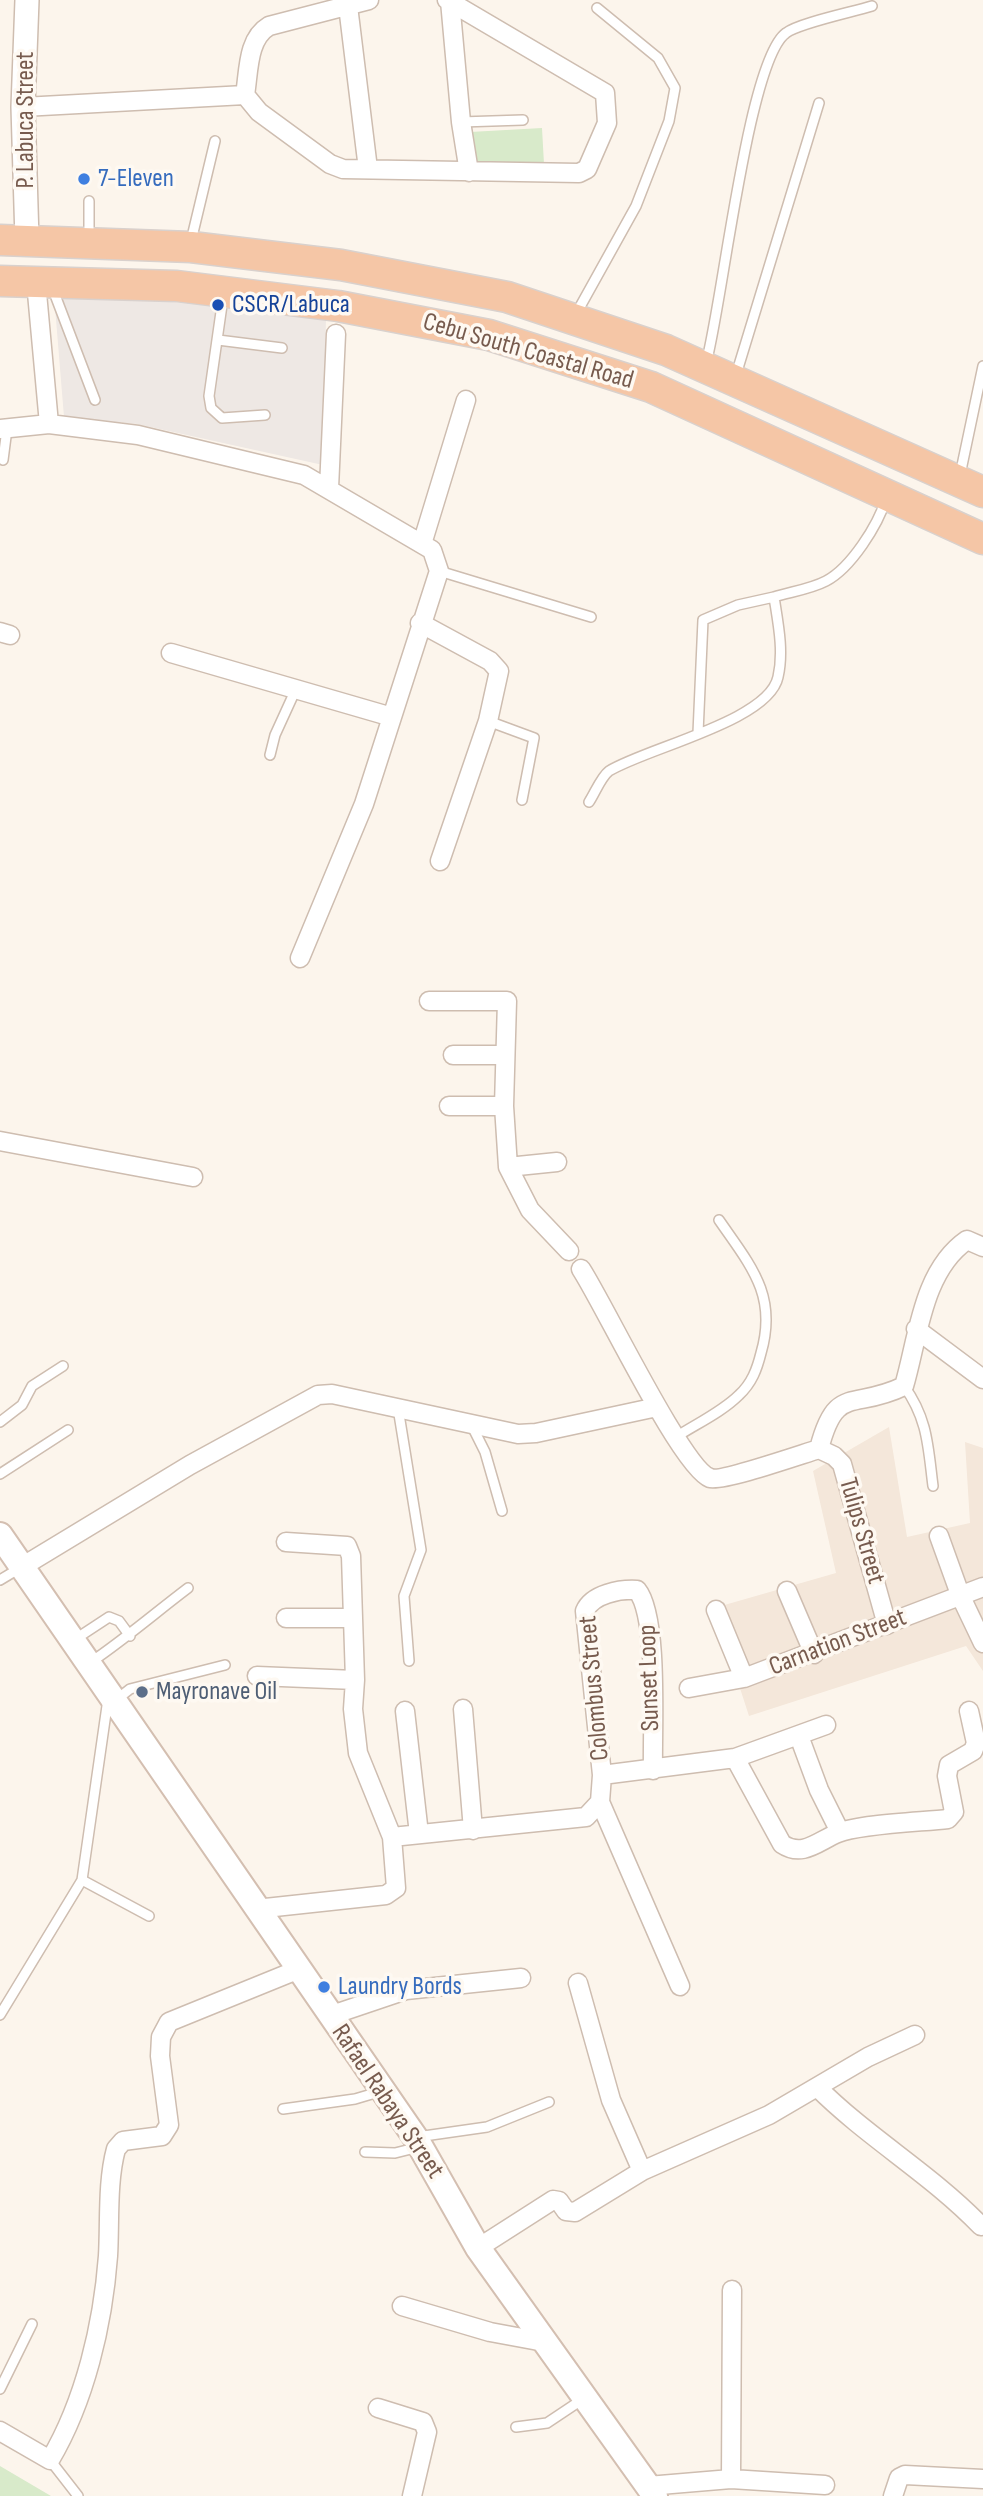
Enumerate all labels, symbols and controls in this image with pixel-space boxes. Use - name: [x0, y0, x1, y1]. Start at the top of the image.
- street label: P. Labuca Street: [10, 52, 42, 188]
- place label: 7-Eleven: [98, 163, 174, 195]
- marker: 7-Eleven: [76, 171, 92, 187]
- place label: CSCR/Labuca: [232, 289, 350, 321]
- marker: CSCR/Labuca: [210, 297, 226, 313]
- street label: Cebu South Coastal Road: [419, 307, 637, 397]
- street label: Tulips Street: [831, 1474, 891, 1588]
- street label: Carnation Street: [765, 1603, 911, 1683]
- street label: Colombus Street: [573, 1614, 617, 1762]
- street label: Sunset Loop: [633, 1624, 667, 1732]
- place label: Mayronave Oil: [156, 1676, 277, 1708]
- marker: Mayronave Oil: [134, 1684, 150, 1700]
- place label: Laundry Bords: [338, 1971, 462, 2003]
- marker: Laundry Bords: [316, 1979, 332, 1995]
- street label: Rafael Rabaya Street: [324, 2019, 450, 2185]

